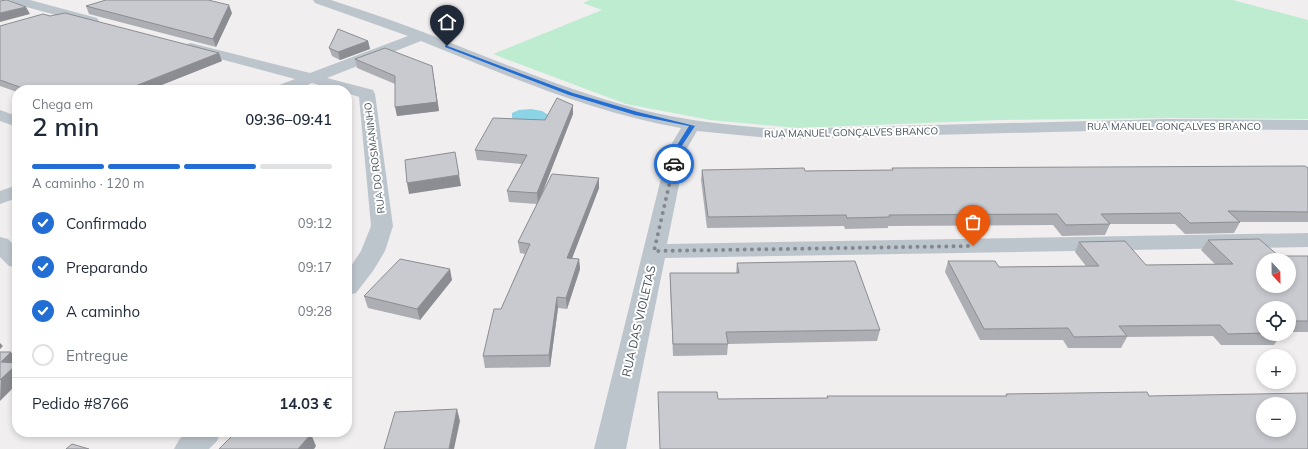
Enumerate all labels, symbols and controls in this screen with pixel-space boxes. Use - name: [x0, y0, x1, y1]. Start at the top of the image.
- pin: [430, 5, 464, 46]
- icon: home: [436, 11, 458, 33]
- text: Chega em: [32, 96, 93, 112]
- street label: RUA DO ROSMANINHO: [361, 101, 388, 214]
- text: 2 min: [32, 110, 100, 143]
- text: 09:36–09:41: [245, 110, 332, 129]
- street label: RUA MANUEL GONÇALVES BRANCO: [1087, 120, 1261, 133]
- street label: RUA MANUEL GONÇALVES BRANCO: [764, 124, 938, 141]
- courier: [654, 144, 694, 184]
- icon: car: [663, 153, 685, 175]
- text: A caminho · 120 m: [32, 175, 144, 191]
- pin: [956, 205, 990, 246]
- icon: bag: [962, 211, 984, 233]
- icon: check: [32, 212, 54, 234]
- text: Confirmado: [66, 214, 147, 233]
- text: 09:12: [298, 215, 332, 231]
- north arrow: [1256, 253, 1296, 293]
- map controls: [1256, 253, 1296, 437]
- icon: check: [32, 256, 54, 278]
- text: Preparando: [66, 258, 148, 277]
- text: 09:17: [298, 259, 332, 275]
- street label: RUA DAS VIOLETAS: [618, 264, 659, 378]
- icon: check: [32, 300, 54, 322]
- button: locate: [1256, 301, 1296, 341]
- text: A caminho: [66, 302, 140, 321]
- text: 09:28: [298, 303, 332, 319]
- text: Entregue: [66, 346, 128, 365]
- button: +: [1256, 349, 1296, 389]
- text: Pedido #8766: [32, 394, 129, 413]
- text: 14.03 €: [279, 394, 332, 413]
- button: −: [1256, 397, 1296, 437]

